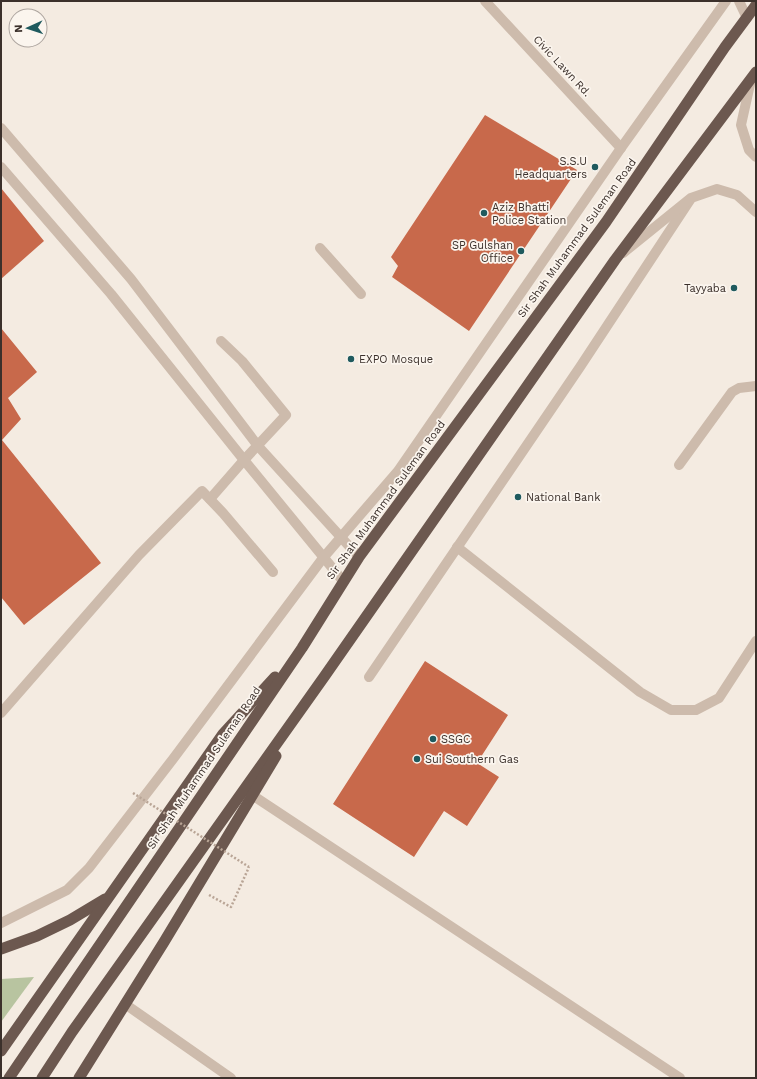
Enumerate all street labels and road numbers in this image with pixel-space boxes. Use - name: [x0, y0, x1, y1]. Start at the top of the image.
- street label: Civic Lawn Rd.: [531, 33, 594, 99]
- street label: Sir Shah Muhammad Suleman Road: [515, 156, 639, 320]
- street label: Sir Shah Muhammad Suleman Road: [324, 418, 448, 582]
- street label: Sir Shah Muhammad Suleman Road: [145, 684, 263, 852]

